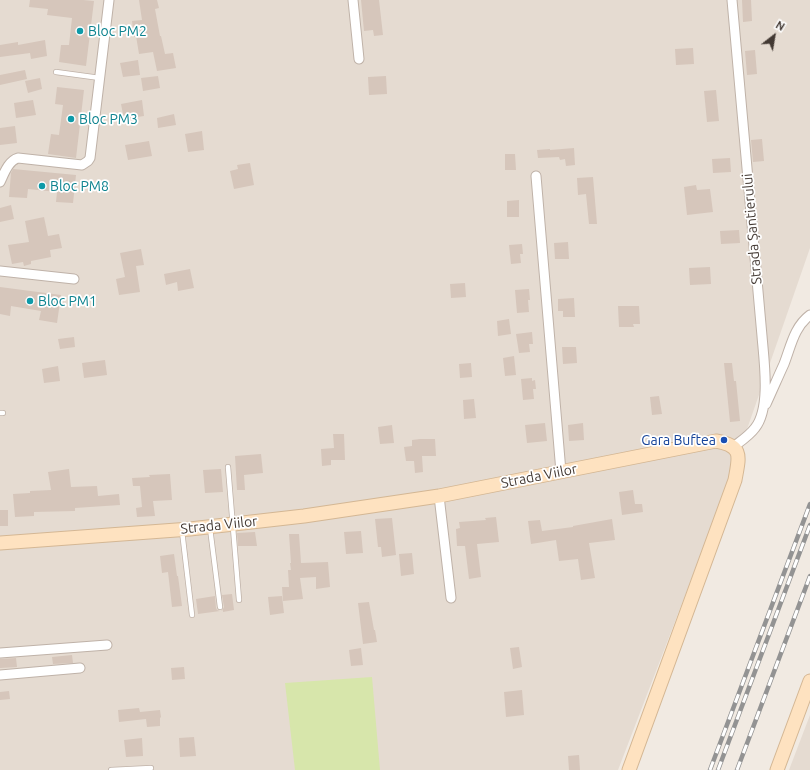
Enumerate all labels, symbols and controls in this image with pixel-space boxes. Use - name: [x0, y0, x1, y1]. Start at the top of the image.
- north arrow: [754, 16, 794, 56]
- text: N: [774, 18, 787, 33]
- place label: Bloc PM2: [88, 23, 147, 39]
- marker: Bloc PM2: [75, 26, 85, 36]
- place label: Bloc PM3: [79, 111, 138, 127]
- marker: Bloc PM3: [66, 114, 76, 124]
- street label: Strada Șantierului: [739, 173, 765, 285]
- place label: Bloc PM8: [50, 178, 109, 194]
- marker: Bloc PM8: [37, 181, 47, 191]
- place label: Bloc PM1: [38, 293, 97, 309]
- marker: Bloc PM1: [25, 296, 35, 306]
- place label: Gara Buftea: [641, 432, 716, 448]
- marker: Gara Buftea: [719, 435, 729, 445]
- street label: Strada Viilor: [499, 460, 579, 492]
- street label: Strada Viilor: [180, 513, 258, 537]

